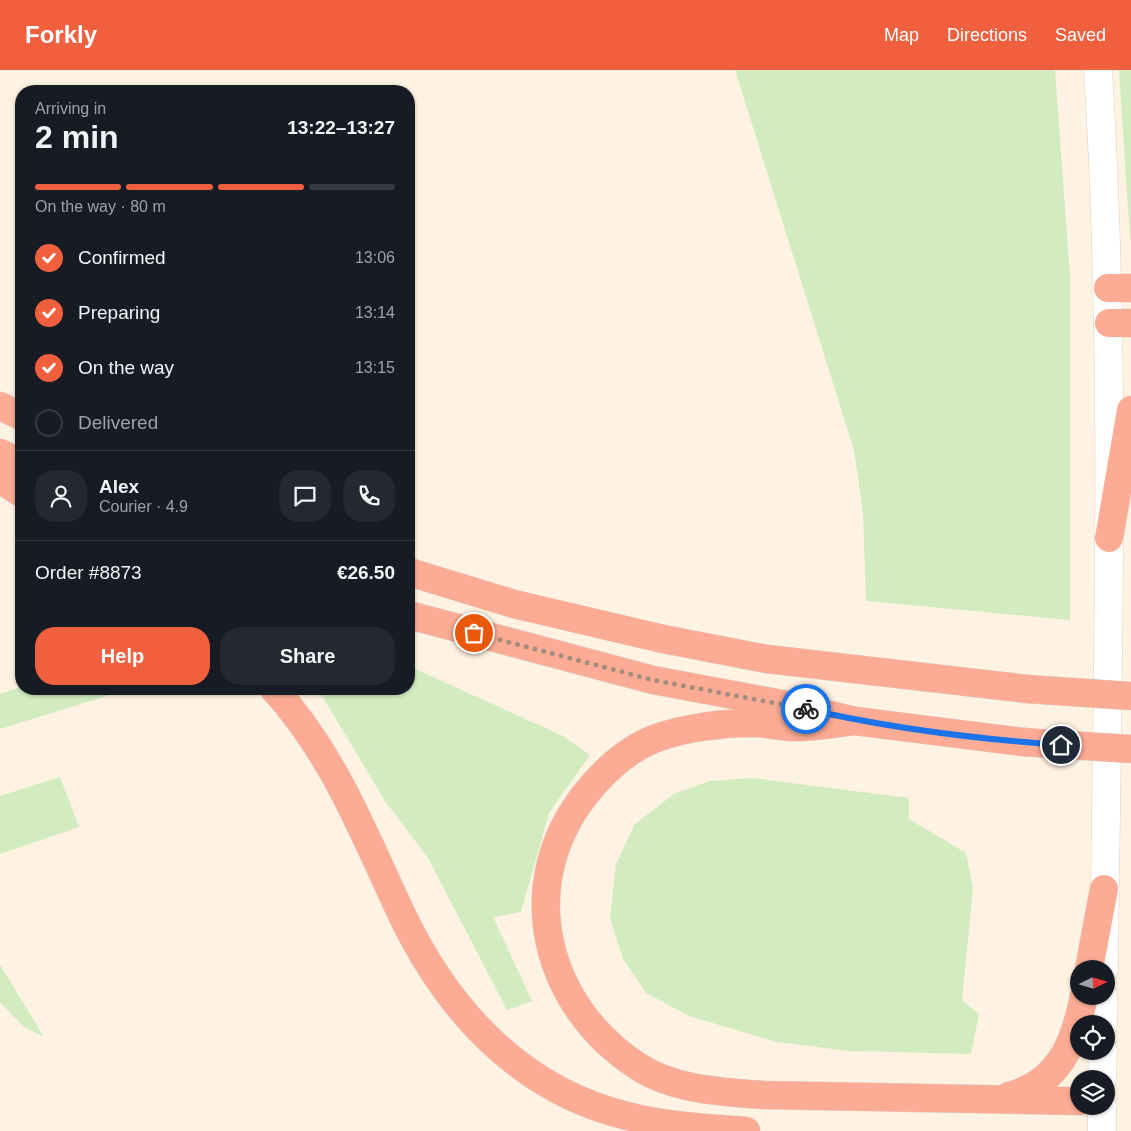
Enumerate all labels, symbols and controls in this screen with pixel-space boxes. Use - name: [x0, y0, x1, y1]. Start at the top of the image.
- text: Forkly: [25, 21, 97, 48]
- text: Map: [884, 25, 919, 45]
- text: Directions: [947, 25, 1027, 45]
- text: Saved: [1055, 25, 1106, 45]
- text: Arriving in: [35, 100, 106, 117]
- text: 13:22–13:27: [287, 117, 395, 138]
- text: 2 min: [35, 119, 119, 155]
- text: On the way · 80 m: [35, 198, 166, 215]
- icon: check: [35, 244, 63, 272]
- text: Confirmed: [78, 247, 166, 268]
- text: 13:06: [355, 249, 395, 266]
- icon: check: [35, 299, 63, 327]
- text: Preparing: [78, 302, 160, 323]
- text: 13:14: [355, 304, 395, 321]
- icon: check: [35, 354, 63, 382]
- text: On the way: [78, 357, 174, 378]
- text: 13:15: [355, 359, 395, 376]
- text: Delivered: [78, 412, 158, 433]
- button: person: [35, 470, 87, 522]
- button: chat: [279, 470, 331, 522]
- button: phone: [343, 470, 395, 522]
- text: Alex: [99, 476, 139, 497]
- text: Courier · 4.9: [99, 498, 188, 515]
- text: Order #8873: [35, 562, 142, 583]
- text: €26.50: [337, 562, 395, 583]
- pin: [453, 612, 495, 654]
- icon: bag: [460, 619, 488, 647]
- button: Help: [35, 627, 210, 685]
- button: Share: [220, 627, 395, 685]
- courier: [781, 684, 831, 734]
- icon: bike: [792, 695, 820, 723]
- pin: [1040, 724, 1082, 766]
- icon: home: [1047, 731, 1075, 759]
- north arrow: [1070, 960, 1115, 1005]
- map controls: [1070, 960, 1115, 1115]
- button: locate: [1070, 1015, 1115, 1060]
- button: layers: [1070, 1070, 1115, 1115]

